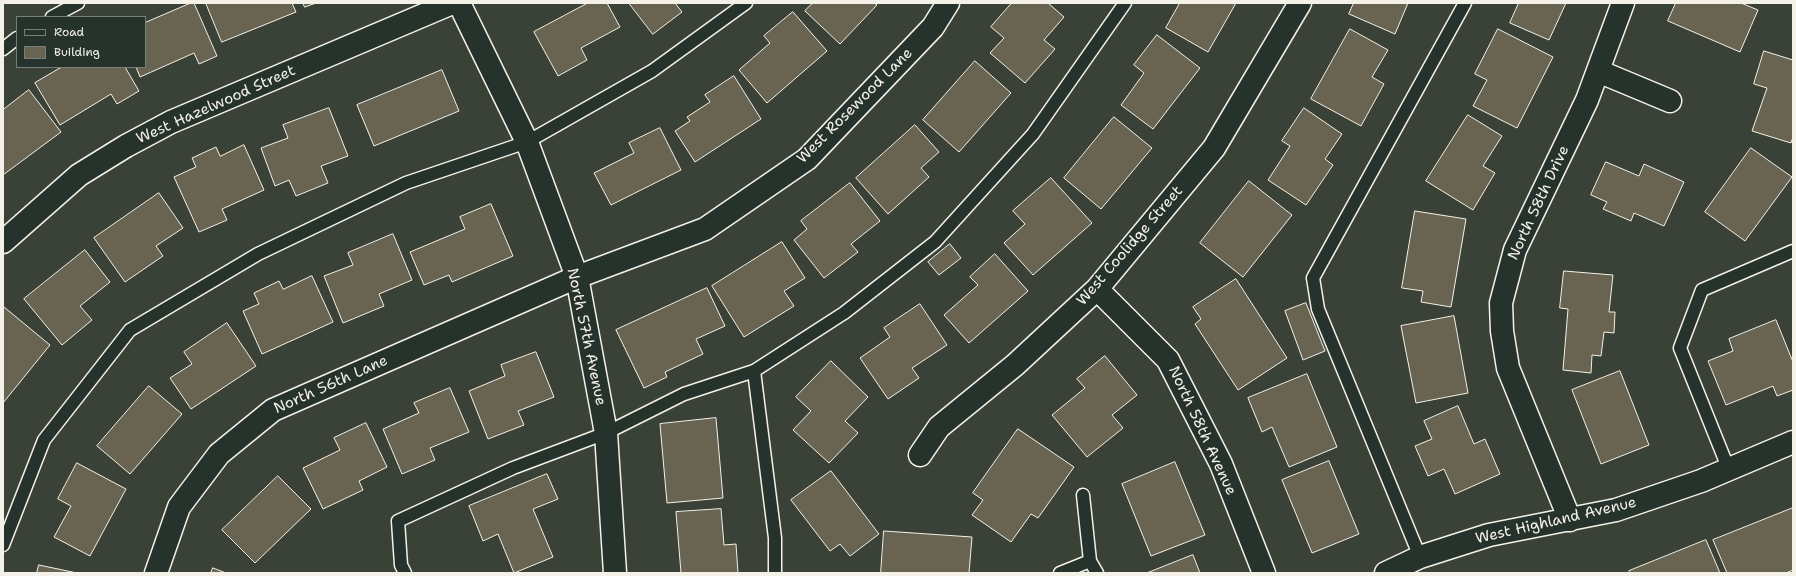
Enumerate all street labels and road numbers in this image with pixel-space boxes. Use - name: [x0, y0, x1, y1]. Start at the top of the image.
- street label: West Rosewood Lane: [794, 45, 916, 167]
- street label: West Hazelwood Street: [134, 62, 298, 148]
- street label: North 58th Drive: [1505, 143, 1573, 263]
- street label: West Coolidge Street: [1073, 183, 1187, 309]
- street label: North 57th Avenue: [563, 267, 609, 407]
- street label: North 56th Lane: [271, 352, 391, 418]
- street label: North 58th Avenue: [1164, 364, 1240, 498]
- street label: West Highland Avenue: [1474, 494, 1638, 548]

